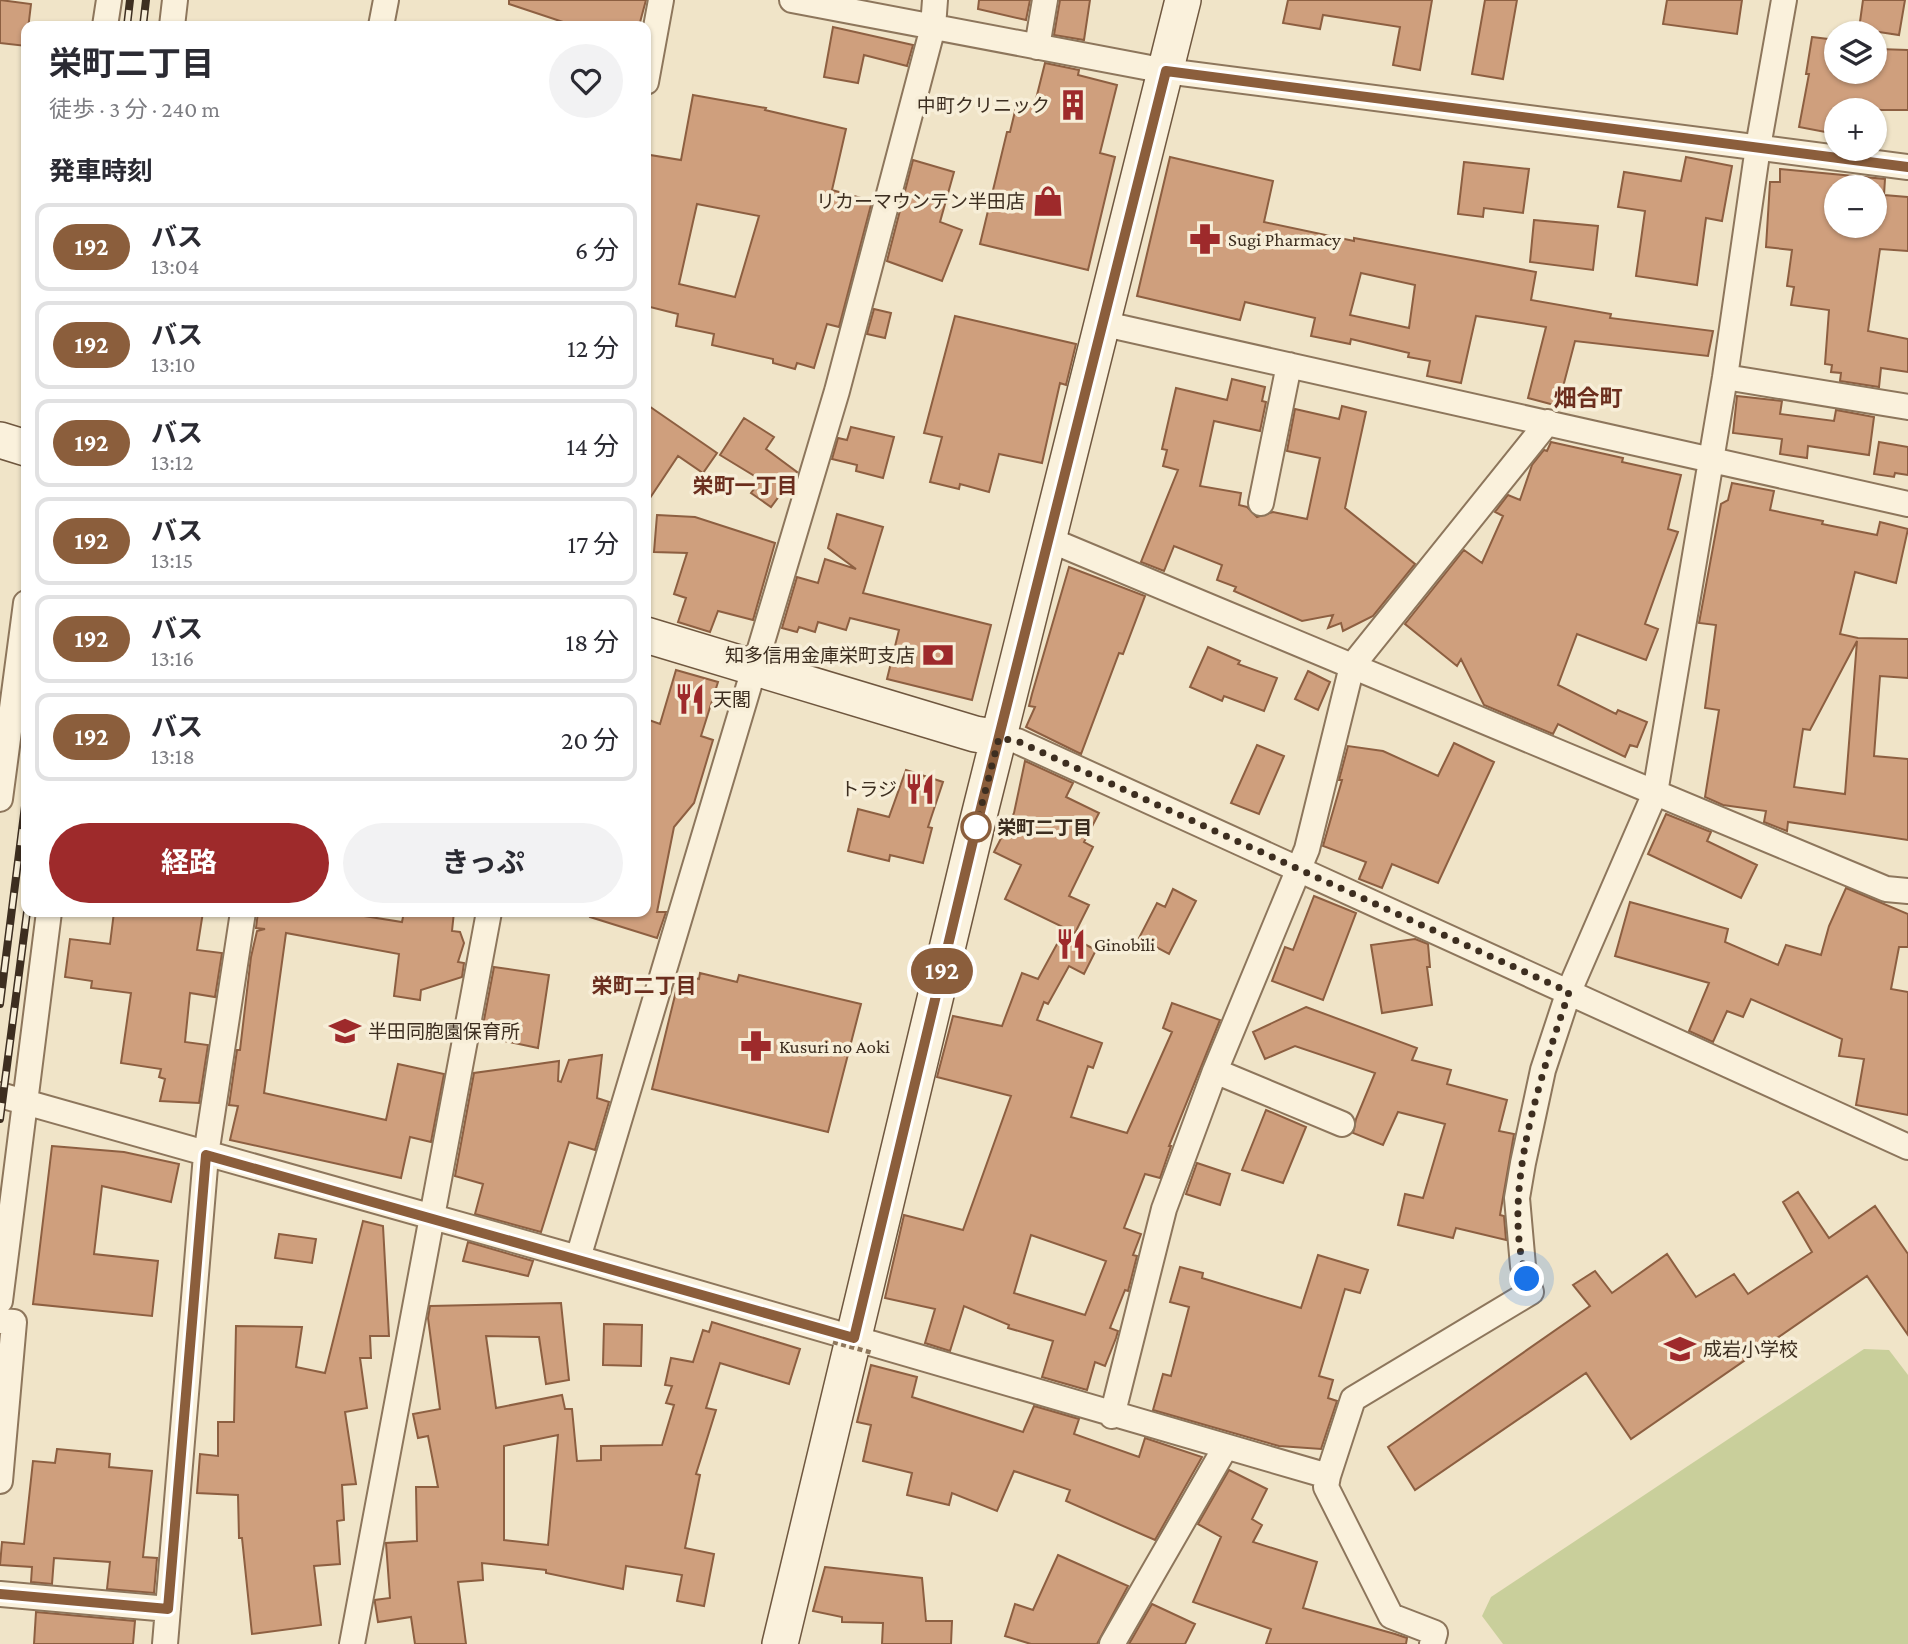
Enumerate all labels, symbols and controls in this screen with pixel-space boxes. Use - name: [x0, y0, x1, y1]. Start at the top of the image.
- map controls: [1824, 21, 1887, 238]
- button: layers: [1824, 21, 1887, 84]
- button: heart: [549, 44, 623, 118]
- text: 栄町二丁目: [49, 45, 214, 82]
- building icon: 中町クリニック: [1056, 88, 1090, 122]
- place label: 中町クリニック: [917, 95, 1050, 116]
- text: 徒歩 · 3 分 · 240 m: [49, 96, 220, 122]
- button: +: [1824, 98, 1887, 161]
- text: 発車時刻: [49, 157, 153, 186]
- button: −: [1824, 175, 1887, 238]
- shop icon: リカーマウンテン半田店: [1031, 184, 1065, 218]
- place label: リカーマウンテン半田店: [816, 191, 1025, 212]
- pharmacy icon: Sugi Pharmacy: [1188, 222, 1222, 256]
- text: バス: [151, 223, 203, 252]
- place label: Sugi Pharmacy: [1228, 229, 1341, 250]
- text: 192: [74, 233, 109, 260]
- text: 6 分: [575, 236, 619, 265]
- text: 13:04: [151, 253, 200, 279]
- text: バス: [151, 321, 203, 350]
- text: 192: [74, 331, 109, 358]
- text: 12 分: [567, 334, 619, 363]
- text: 13:10: [151, 351, 195, 377]
- district label: 畑合町: [1554, 385, 1623, 411]
- text: バス: [151, 419, 203, 448]
- text: 192: [74, 429, 109, 456]
- text: 14 分: [566, 432, 619, 461]
- text: 13:12: [151, 449, 193, 475]
- district label: 栄町一丁目: [693, 474, 798, 498]
- text: バス: [151, 517, 203, 546]
- text: 192: [74, 527, 109, 554]
- text: 17 分: [568, 530, 619, 559]
- text: 13:15: [151, 547, 193, 573]
- text: バス: [151, 615, 203, 644]
- text: 192: [74, 625, 109, 652]
- text: 18 分: [566, 628, 619, 657]
- bank icon: 知多信用金庫栄町支店: [921, 638, 955, 672]
- text: 13:16: [151, 645, 194, 671]
- place label: 知多信用金庫栄町支店: [725, 645, 915, 666]
- restaurant icon: 天閣: [673, 682, 707, 716]
- place label: 天閣: [713, 689, 751, 710]
- text: バス: [151, 713, 203, 742]
- text: 192: [74, 723, 109, 750]
- text: 20 分: [561, 726, 619, 755]
- text: 13:18: [151, 743, 195, 769]
- restaurant icon: トラジ: [903, 772, 937, 806]
- place label: トラジ: [840, 779, 897, 800]
- marker: 栄町二丁目: [961, 812, 991, 842]
- place label: 栄町二丁目: [997, 817, 1092, 838]
- button: 経路: [49, 823, 329, 903]
- button: きっぷ: [343, 823, 623, 903]
- restaurant icon: Ginobili: [1054, 927, 1088, 961]
- place label: Ginobili: [1094, 934, 1155, 955]
- line badge: 192: [902, 948, 982, 994]
- text: 192: [925, 957, 959, 984]
- district label: 栄町二丁目: [592, 974, 697, 998]
- school or university icon: 半田同胞園保育所: [328, 1014, 362, 1048]
- place label: 半田同胞園保育所: [368, 1021, 520, 1042]
- pharmacy icon: Kusuri no Aoki: [739, 1029, 773, 1063]
- place label: Kusuri no Aoki: [779, 1036, 890, 1057]
- your location: [1509, 1261, 1544, 1296]
- school or university icon: 成岩小学校: [1663, 1332, 1697, 1366]
- place label: 成岩小学校: [1703, 1339, 1798, 1360]

